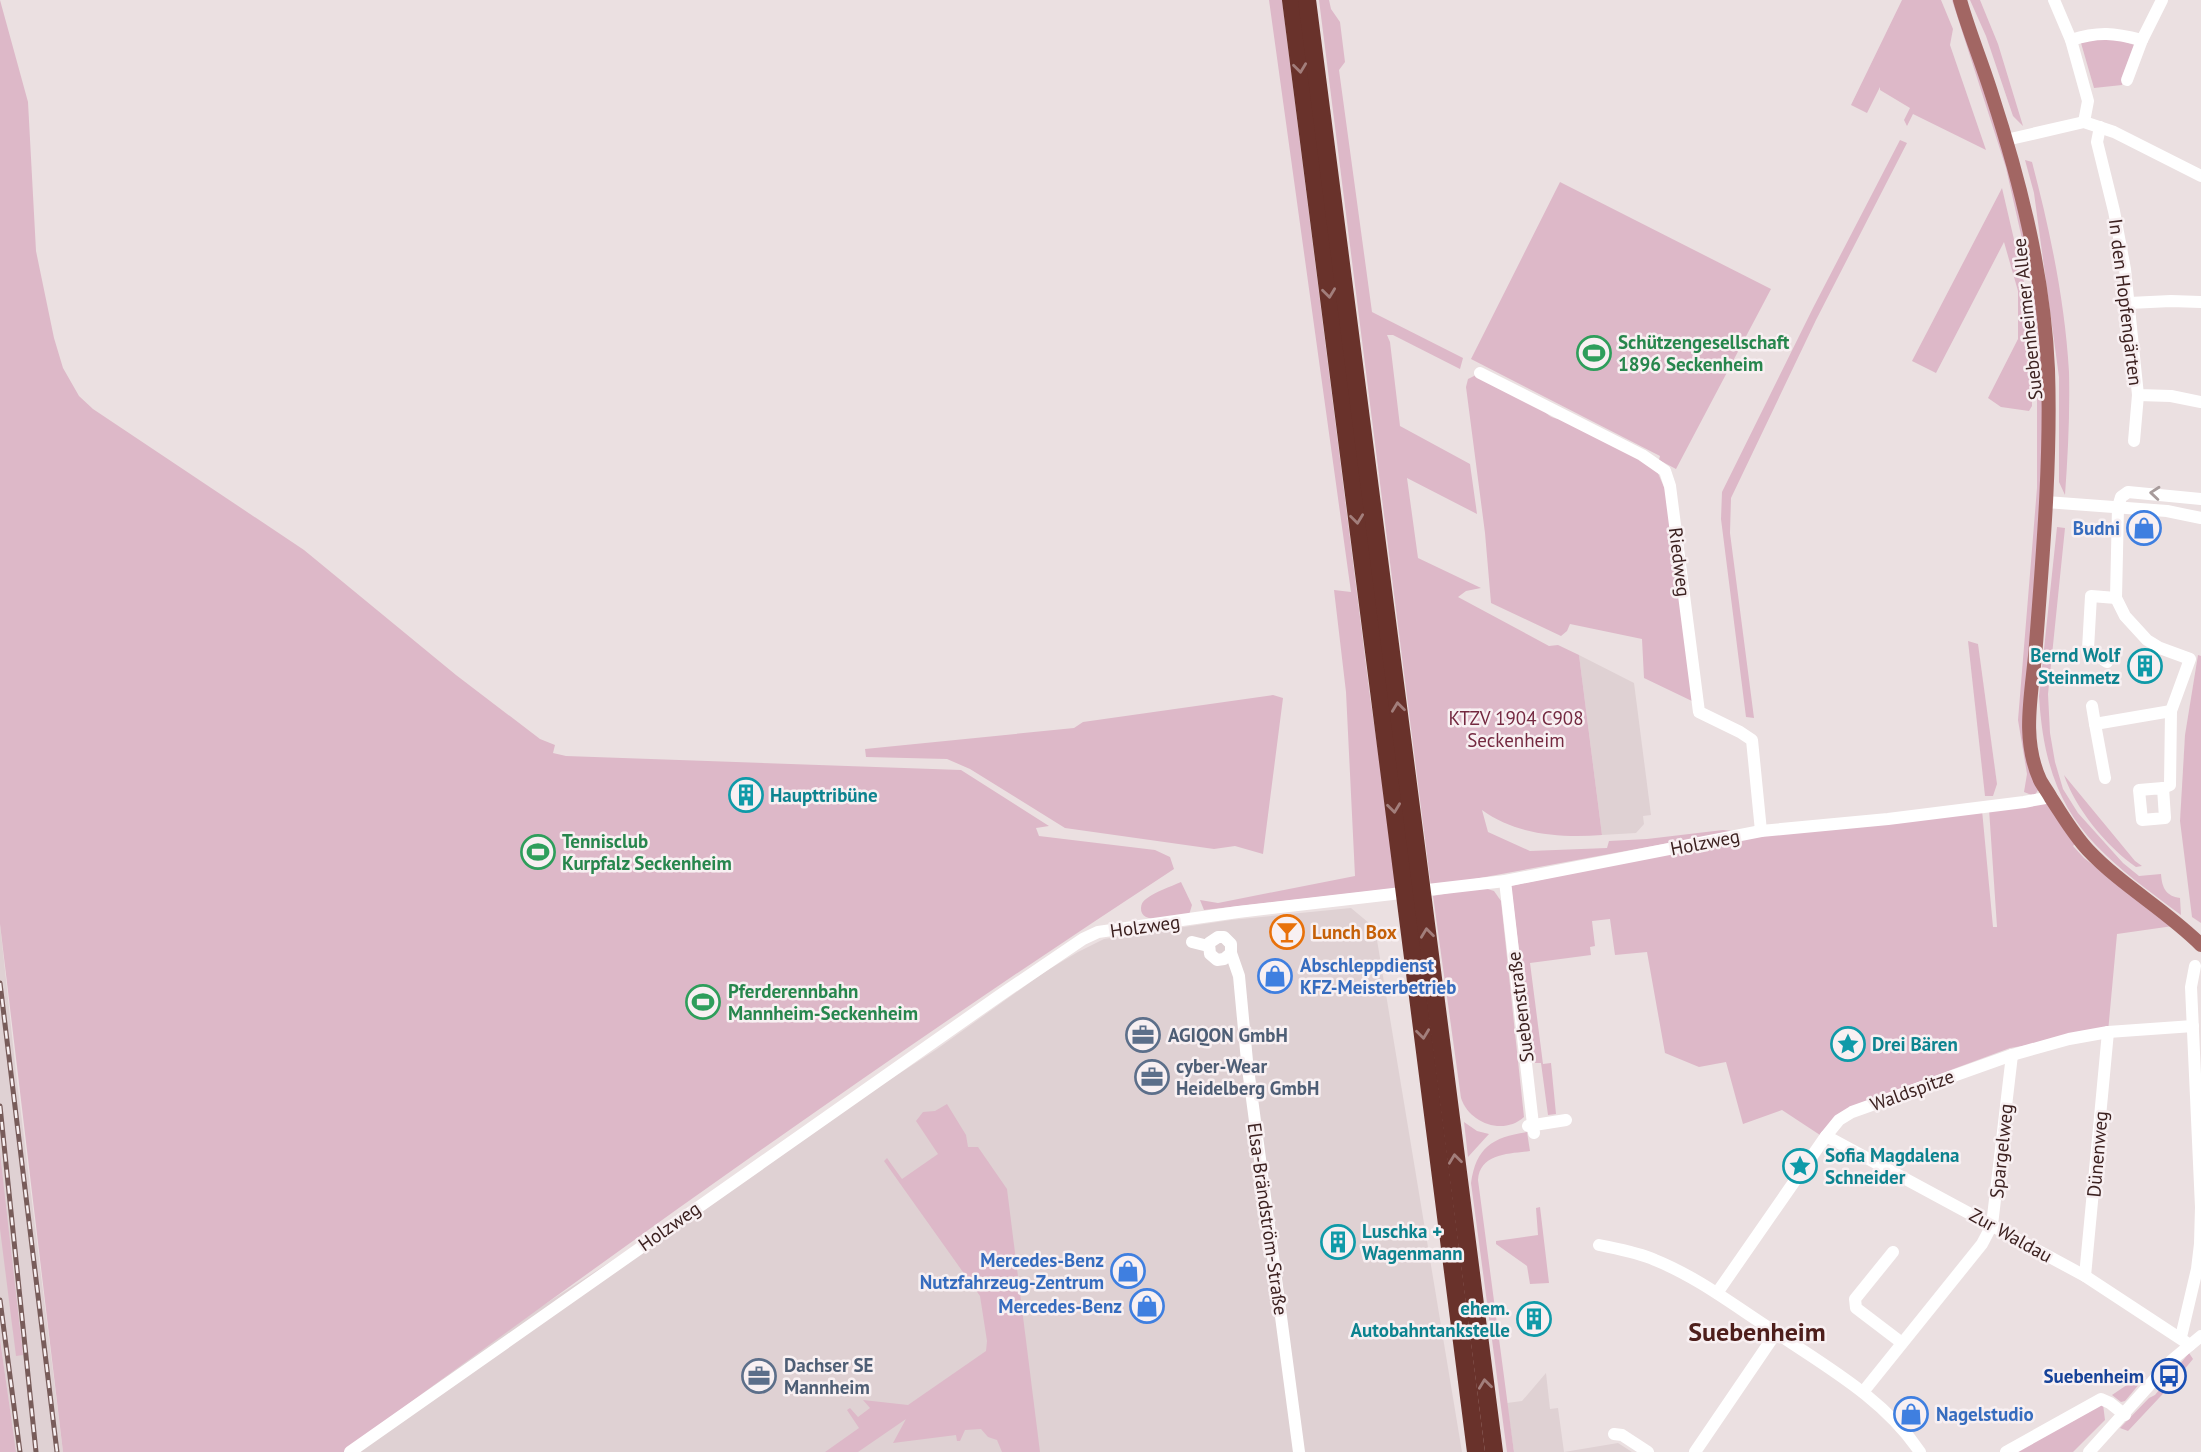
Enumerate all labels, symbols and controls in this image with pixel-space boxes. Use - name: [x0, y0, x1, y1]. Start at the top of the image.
- one-way arrow: [1292, 62, 1307, 74]
- street label: In den Hopfengärten: [2104, 217, 2148, 387]
- street label: Suebenheimer Allee: [2007, 237, 2047, 401]
- one-way arrow: [1321, 288, 1336, 299]
- place label: Schützengesellschaft 1896 Seckenheim: [1618, 330, 1790, 376]
- sports icon: Schützengesellschaft 1896 Seckenheim: [1575, 334, 1613, 372]
- one-way arrow: [2149, 486, 2160, 501]
- shop icon: Budni: [2125, 509, 2163, 547]
- one-way arrow: [1350, 513, 1365, 525]
- place label: Budni: [2073, 516, 2120, 540]
- street label: Riedweg: [1664, 526, 1696, 598]
- place label: Bernd Wolf Steinmetz: [2030, 643, 2122, 689]
- building icon: Bernd Wolf Steinmetz: [2126, 647, 2164, 685]
- one-way arrow: [1390, 702, 1405, 713]
- park label: KTZV 1904 C908 Seckenheim: [1448, 706, 1584, 752]
- building icon: Haupttribüne: [727, 776, 765, 814]
- place label: Haupttribüne: [770, 783, 878, 807]
- one-way arrow: [1387, 802, 1402, 814]
- street label: Holzweg: [1668, 824, 1742, 860]
- place label: Tennisclub Kurpfalz Seckenheim: [562, 829, 732, 875]
- sports icon: Tennisclub Kurpfalz Seckenheim: [519, 833, 557, 871]
- street label: Holzweg: [1108, 909, 1182, 943]
- bar icon: Lunch Box: [1268, 913, 1306, 951]
- place label: Lunch Box: [1312, 920, 1397, 944]
- one-way arrow: [1419, 927, 1434, 939]
- street label: Suebenstraße: [1501, 950, 1539, 1064]
- place label: Abschleppdienst KFZ-Meisterbetrieb: [1300, 953, 1456, 999]
- shop icon: Abschleppdienst KFZ-Meisterbetrieb: [1256, 957, 1294, 995]
- place label: Pferderennbahn Mannheim-Seckenheim: [728, 979, 918, 1025]
- sports icon: Pferderennbahn Mannheim-Seckenheim: [684, 983, 722, 1021]
- office icon: AGIQON GmbH: [1124, 1016, 1162, 1054]
- place label: AGIQON GmbH: [1168, 1023, 1288, 1047]
- place icon: Drei Bären: [1829, 1025, 1867, 1063]
- one-way arrow: [1415, 1028, 1430, 1040]
- place label: Drei Bären: [1872, 1032, 1958, 1056]
- place label: cyber-Wear Heidelberg GmbH: [1176, 1054, 1319, 1100]
- office icon: cyber-Wear Heidelberg GmbH: [1133, 1058, 1171, 1096]
- street label: Waldspitze: [1867, 1064, 1957, 1116]
- street label: Spargelweg: [1984, 1102, 2018, 1200]
- street label: Dünenweg: [2081, 1110, 2113, 1198]
- street label: Elsa-Brändström-Straße: [1243, 1121, 1293, 1317]
- place label: Sofia Magdalena Schneider: [1825, 1143, 1960, 1189]
- place icon: Sofia Magdalena Schneider: [1781, 1147, 1819, 1185]
- one-way arrow: [1448, 1153, 1463, 1165]
- street label: Holzweg: [633, 1196, 705, 1256]
- street label: Zur Waldau: [1965, 1202, 2057, 1268]
- place label: Luschka + Wagenmann: [1362, 1219, 1463, 1265]
- building icon: Luschka + Wagenmann: [1319, 1223, 1357, 1261]
- place label: Mercedes-Benz Nutzfahrzeug-Zentrum: [920, 1248, 1104, 1294]
- shop icon: Mercedes-Benz Nutzfahrzeug-Zentrum: [1109, 1252, 1147, 1290]
- shop icon: Mercedes-Benz: [1128, 1287, 1166, 1325]
- place label: Mercedes-Benz: [998, 1294, 1122, 1318]
- place label: ehem. Autobahntankstelle: [1350, 1296, 1510, 1342]
- building icon: ehem. Autobahntankstelle: [1515, 1300, 1553, 1338]
- district label: Suebenheim: [1688, 1315, 1826, 1348]
- place label: Dachser SE Mannheim: [784, 1353, 874, 1399]
- office icon: Dachser SE Mannheim: [740, 1357, 778, 1395]
- bus stop icon: Suebenheim: [2150, 1357, 2188, 1395]
- place label: Suebenheim: [2043, 1364, 2144, 1388]
- one-way arrow: [1477, 1378, 1492, 1390]
- shop icon: Nagelstudio: [1892, 1395, 1930, 1433]
- place label: Nagelstudio: [1936, 1402, 2034, 1426]

